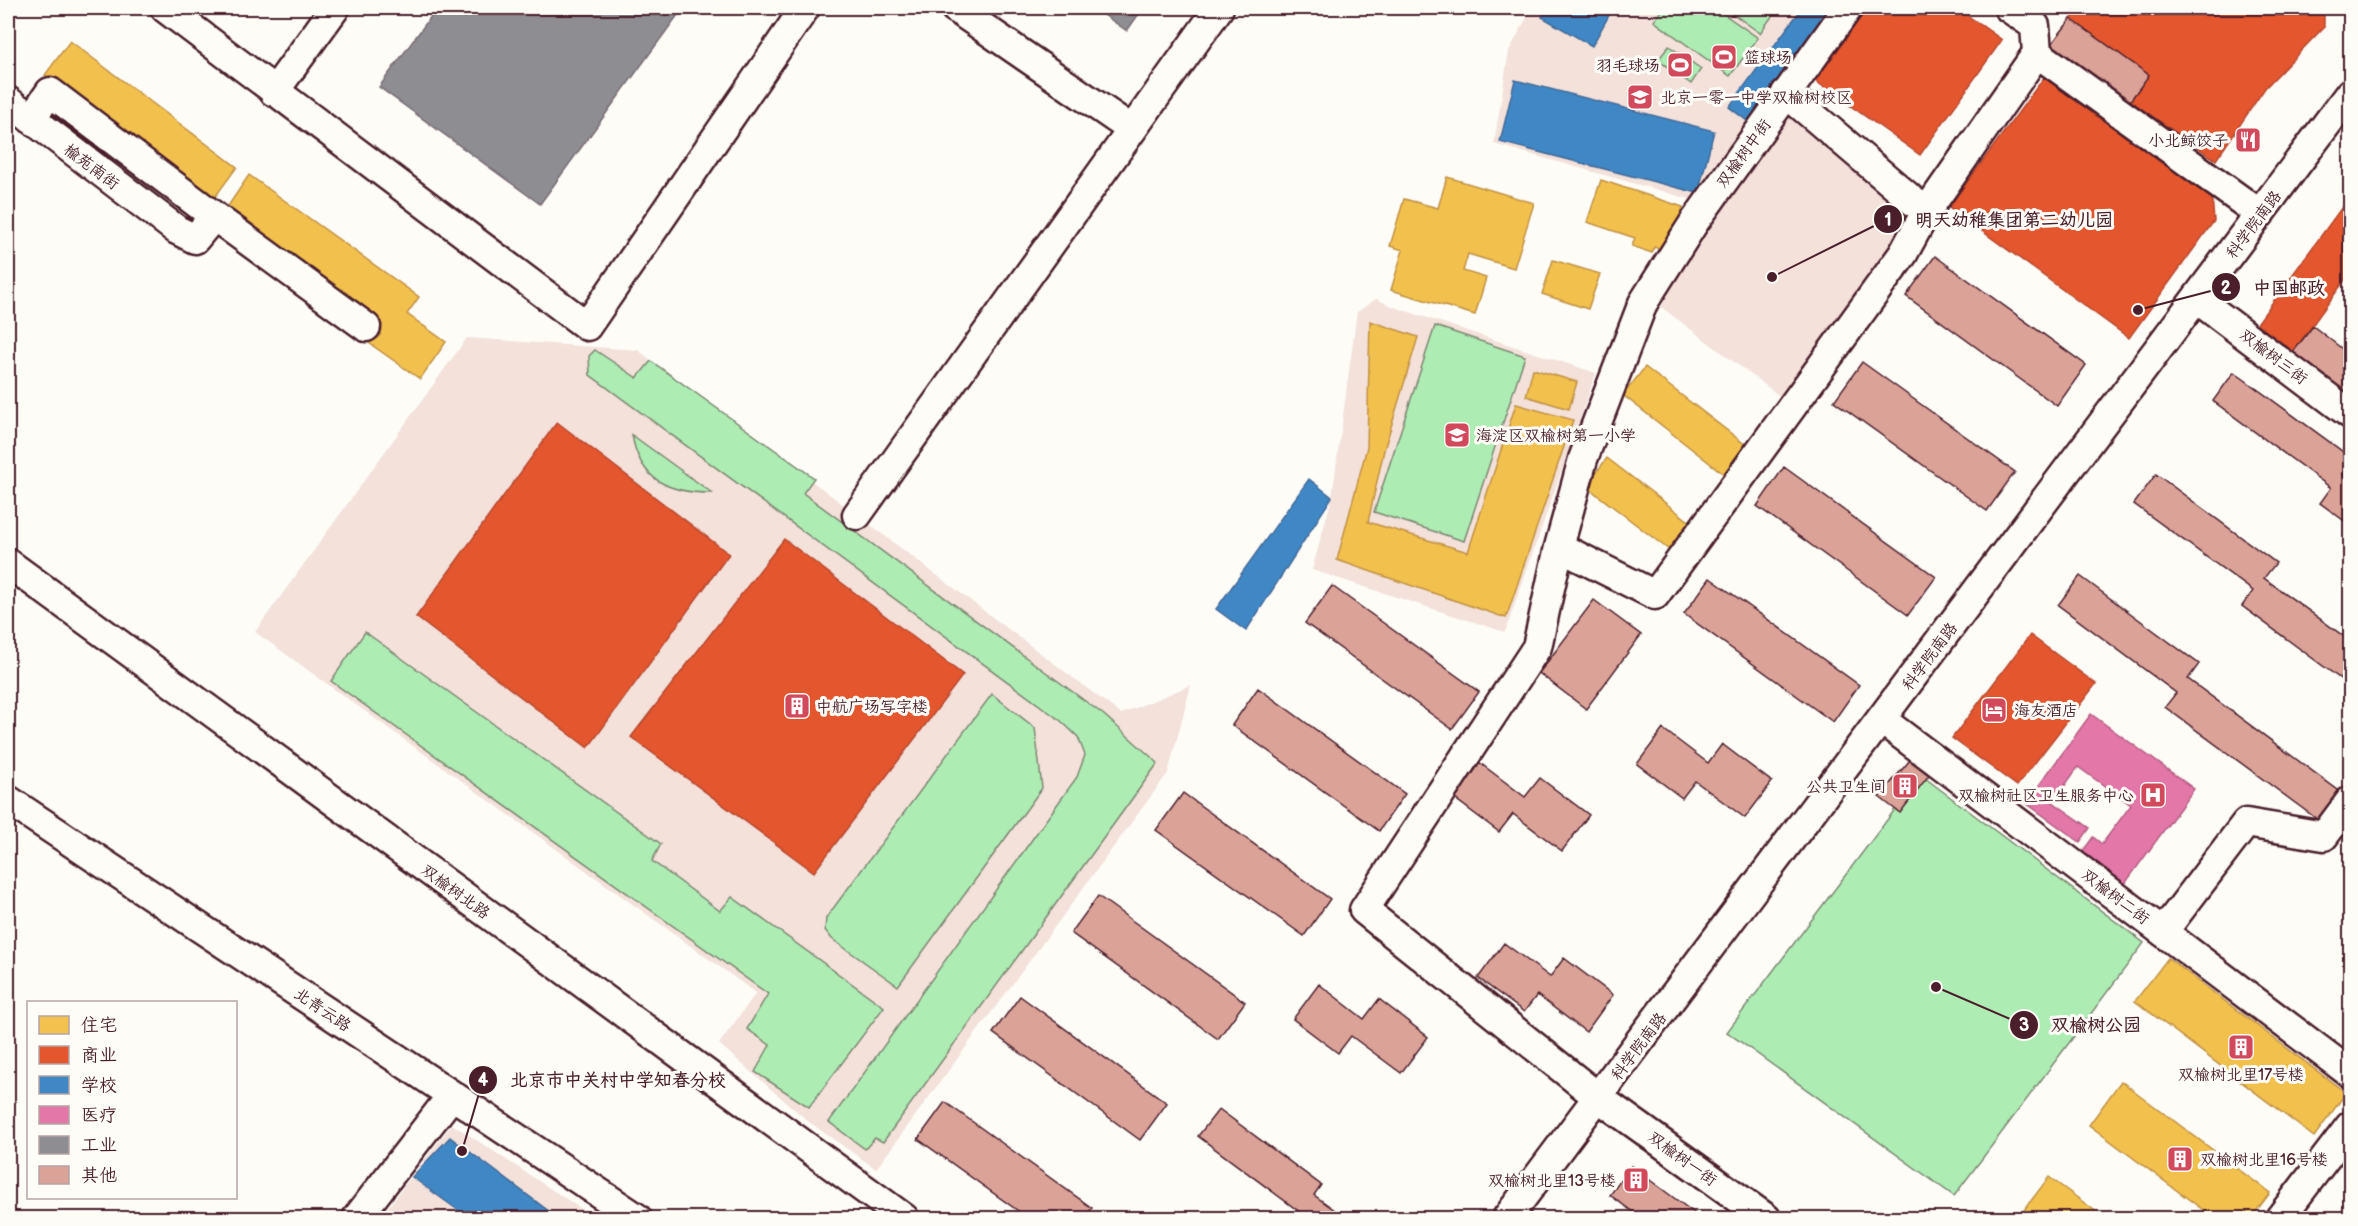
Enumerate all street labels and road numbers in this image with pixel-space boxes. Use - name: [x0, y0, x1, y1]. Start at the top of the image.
- street label: 双榆树中街: [1713, 116, 1775, 192]
- street label: 榆苑南街: [60, 140, 122, 194]
- street label: 科学院南路: [2223, 187, 2286, 263]
- street label: 双榆树三街: [2235, 326, 2311, 389]
- street label: 科学院南路: [1899, 619, 1962, 695]
- street label: 双榆树北路: [417, 861, 493, 923]
- street label: 双榆树二街: [2077, 866, 2153, 929]
- street label: 北青云路: [290, 984, 354, 1036]
- street label: 科学院南路: [1608, 1009, 1671, 1085]
- street label: 双榆树一街: [1644, 1128, 1720, 1190]

